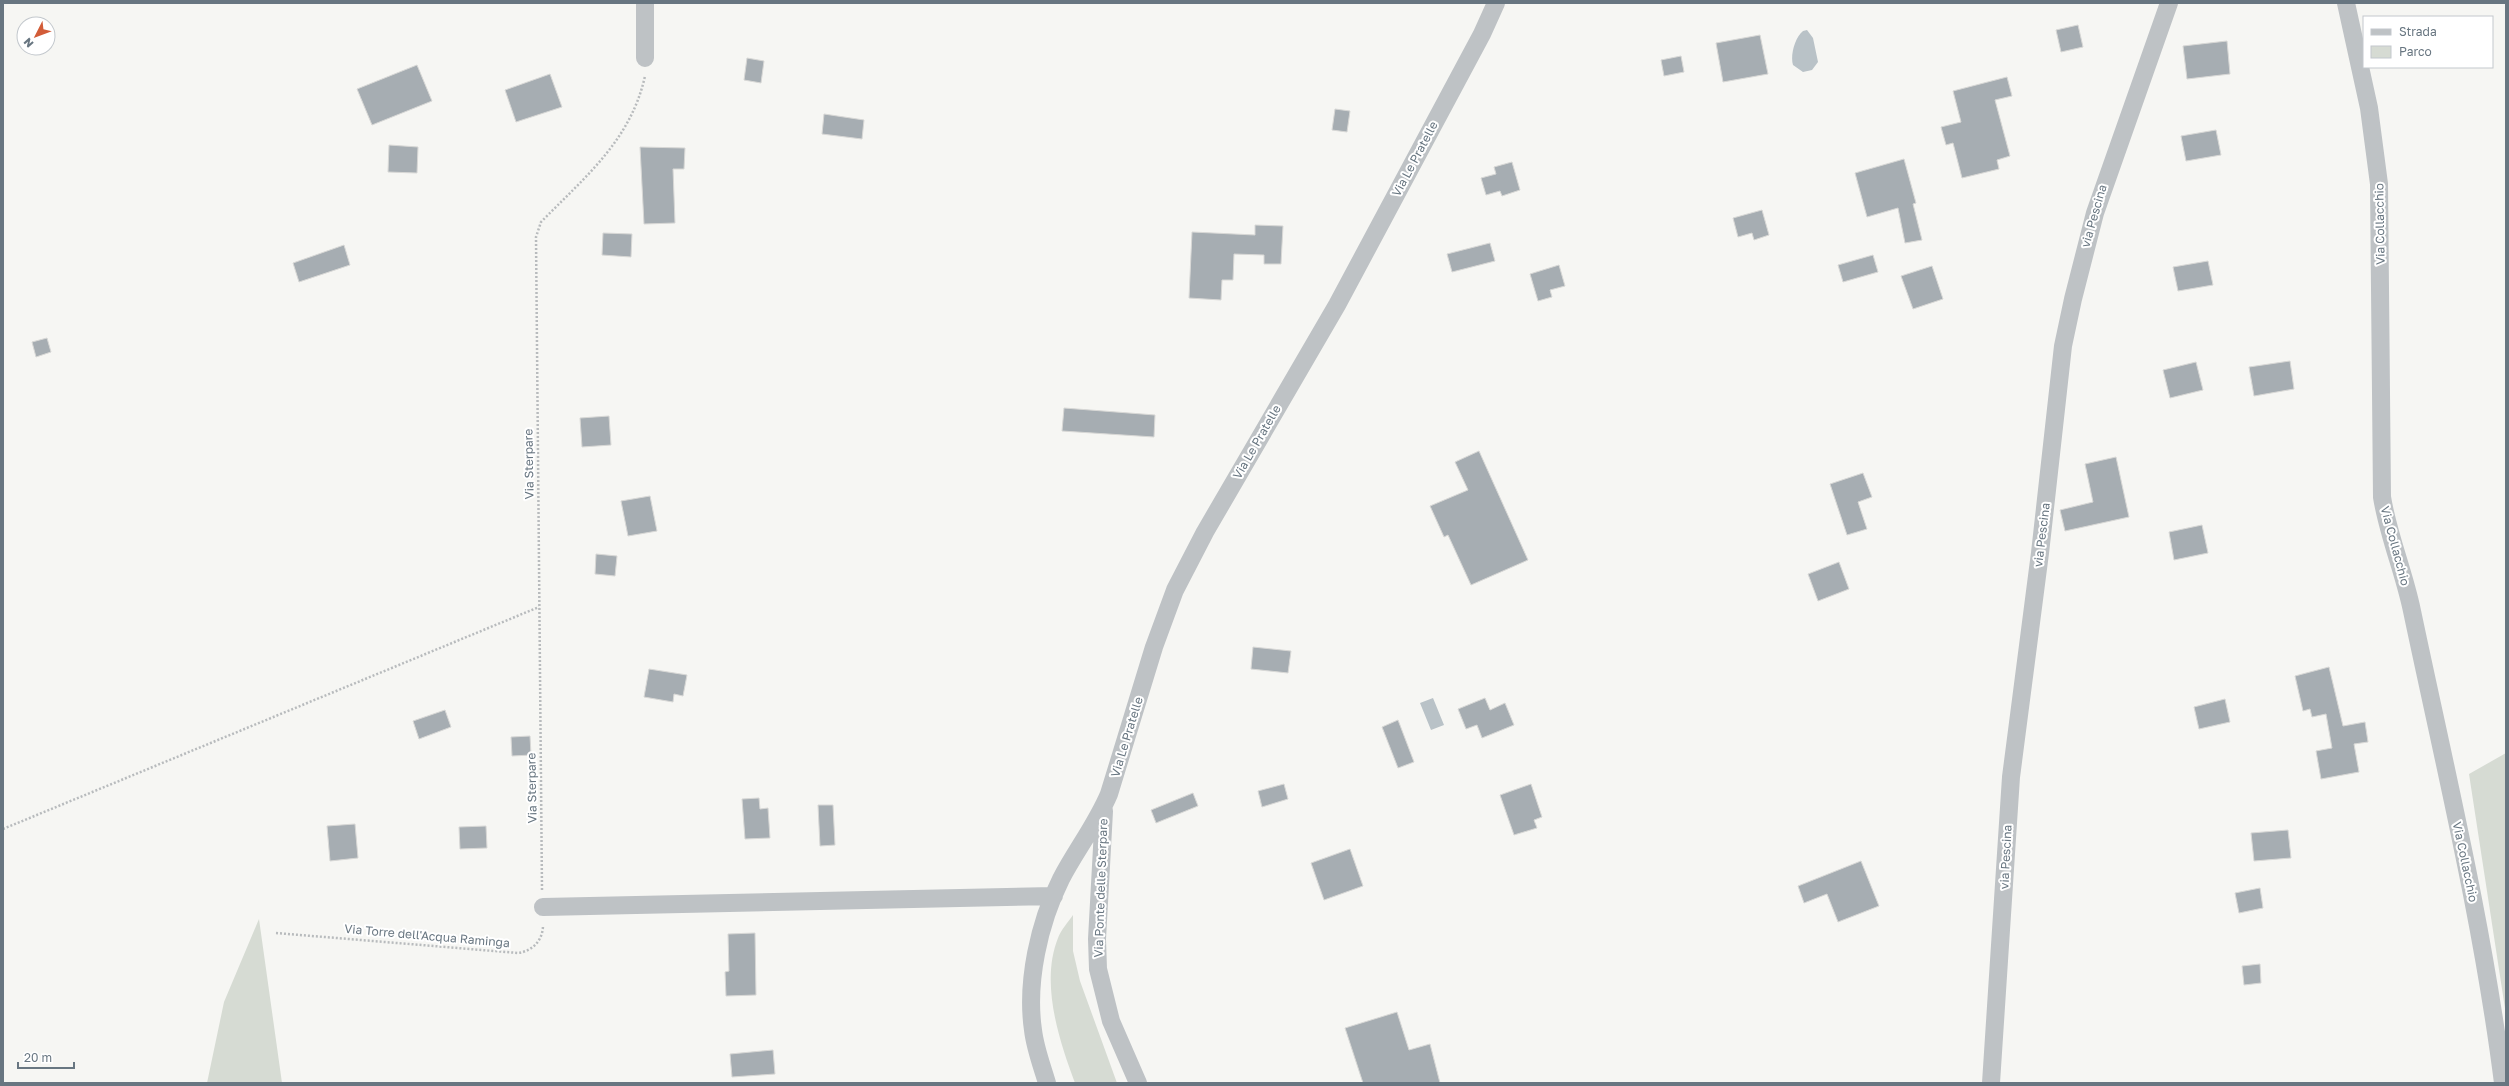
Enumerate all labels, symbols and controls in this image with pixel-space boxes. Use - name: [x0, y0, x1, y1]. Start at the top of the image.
- north arrow: [16, 16, 56, 56]
- legend: [2363, 16, 2493, 68]
- text: Strada: [2399, 24, 2437, 39]
- text: N: [21, 36, 36, 50]
- text: Parco: [2399, 44, 2432, 59]
- street label: Via Le Pratelle: [1388, 119, 1441, 199]
- street label: via Pescina: [2077, 183, 2110, 249]
- street label: Via Collacchio: [2371, 183, 2388, 265]
- street label: Via Le Pratelle: [1229, 402, 1284, 481]
- street label: Via Sterpare: [520, 429, 537, 499]
- street label: via Pescina: [2030, 502, 2053, 568]
- street label: Via Collacchio: [2378, 504, 2413, 587]
- street label: Via Le Pratelle: [1107, 695, 1146, 779]
- street label: Via Sterpare: [523, 753, 540, 823]
- street label: Via Ponte delle Sterpare: [1091, 818, 1110, 958]
- street label: Via Collacchio: [2450, 820, 2481, 903]
- street label: via Pescina: [1996, 824, 2015, 890]
- street label: Via Torre dell'Acqua Raminga: [344, 921, 510, 950]
- scale bar: [18, 1044, 74, 1070]
- text: 20 m: [24, 1050, 52, 1065]

